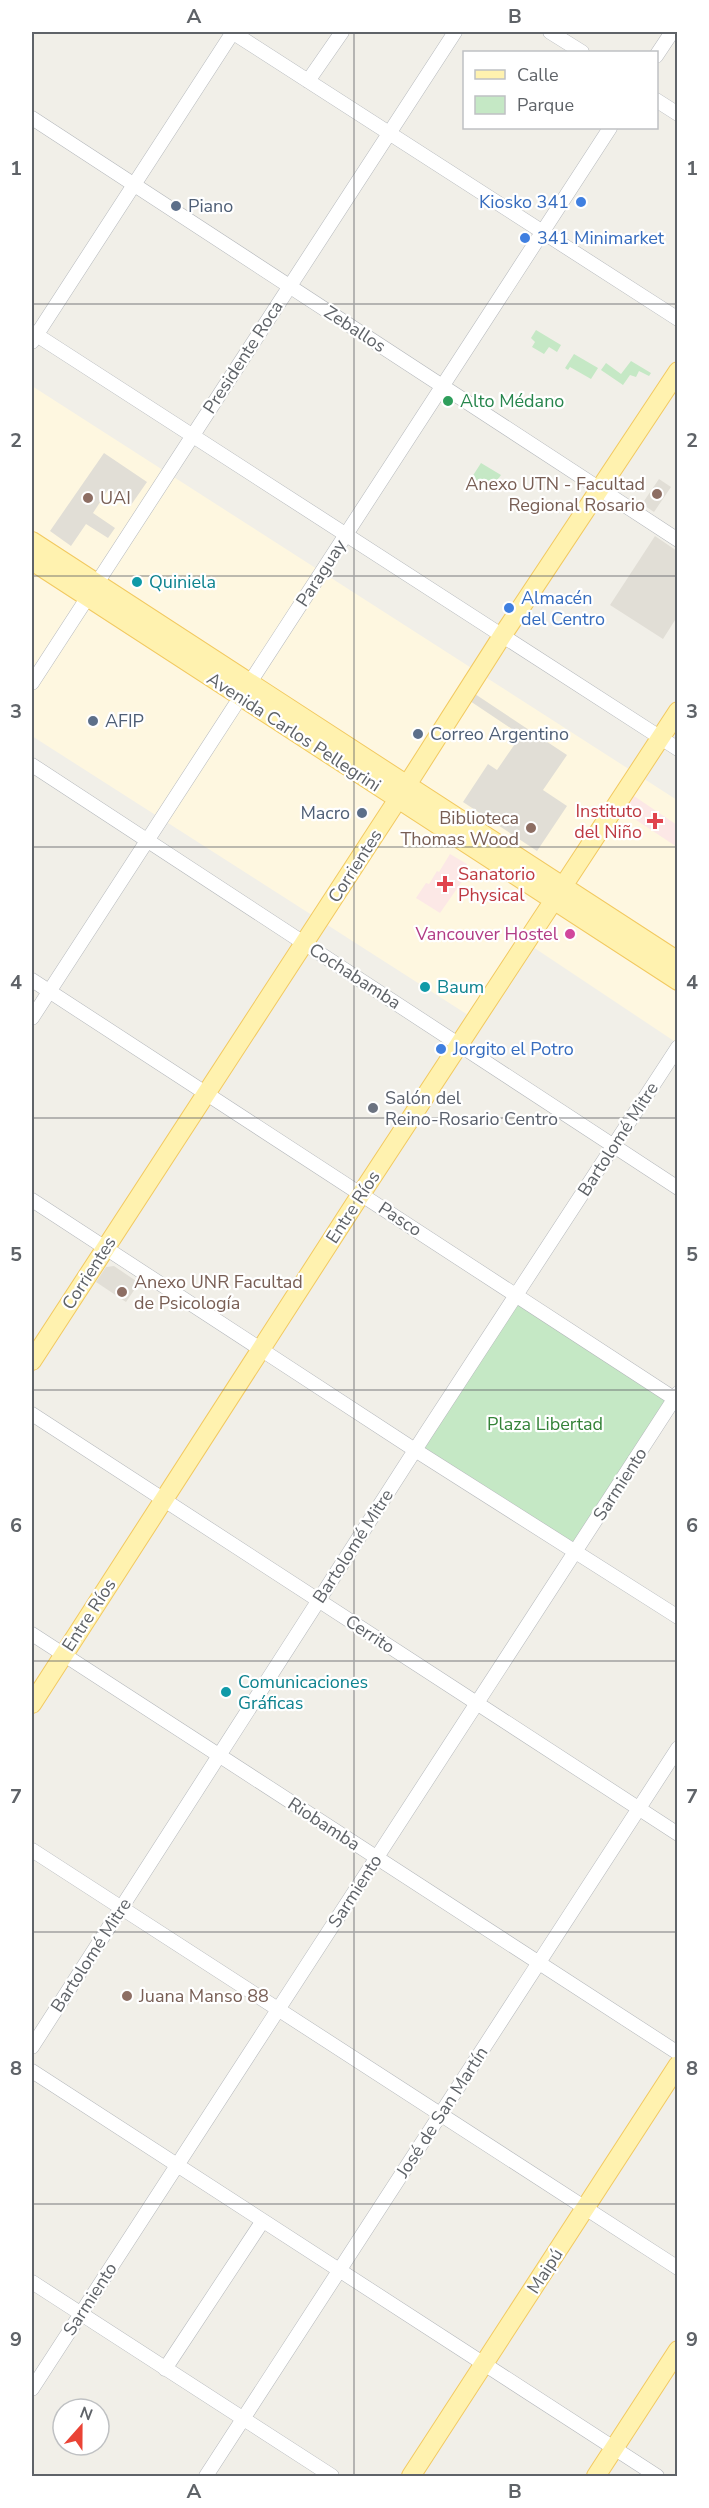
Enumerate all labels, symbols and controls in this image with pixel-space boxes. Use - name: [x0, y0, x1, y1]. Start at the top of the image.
- text: A: [187, 3, 202, 30]
- text: B: [508, 3, 522, 30]
- legend: [463, 51, 658, 129]
- text: Calle: [517, 63, 559, 87]
- text: Parque: [517, 93, 574, 117]
- text: 1: [10, 155, 22, 182]
- text: 1: [686, 155, 698, 182]
- place label: Kiosko 341: [479, 190, 569, 214]
- place label: Piano: [188, 194, 233, 218]
- marker: Kiosko 341: [574, 195, 588, 209]
- marker: Piano: [169, 199, 183, 213]
- place label: 341 Minimarket: [537, 226, 665, 250]
- marker: 341 Minimarket: [518, 231, 532, 245]
- street label: Presidente Roca: [197, 296, 289, 418]
- street label: Zeballos: [319, 300, 391, 358]
- place label: Alto Médano: [460, 389, 564, 413]
- marker: Alto Médano: [441, 394, 455, 408]
- text: 2: [10, 427, 22, 454]
- text: 2: [686, 427, 698, 454]
- place label: Anexo UTN - Facultad Regional Rosario: [465, 472, 645, 517]
- place label: UAI: [100, 486, 131, 510]
- marker: Anexo UTN - Facultad Regional Rosario: [650, 487, 664, 501]
- marker: UAI: [81, 491, 95, 505]
- street label: Paraguay: [290, 534, 352, 611]
- place label: Quiniela: [149, 570, 216, 594]
- marker: Quiniela: [130, 575, 144, 589]
- place label: Almacén del Centro: [521, 586, 605, 631]
- marker: Almacén del Centro: [502, 601, 516, 615]
- street label: Avenida Carlos Pellegrini: [202, 667, 386, 797]
- text: 3: [10, 698, 22, 725]
- text: 3: [686, 698, 698, 725]
- place label: AFIP: [105, 709, 144, 733]
- marker: AFIP: [86, 714, 100, 728]
- place label: Correo Argentino: [430, 722, 569, 746]
- marker: Correo Argentino: [411, 727, 425, 741]
- place label: Instituto del Niño: [574, 799, 642, 844]
- place label: Macro: [300, 801, 350, 825]
- marker: Macro: [355, 806, 369, 820]
- place label: Biblioteca Thomas Wood: [400, 806, 519, 851]
- marker: Instituto del Niño: [646, 812, 664, 830]
- marker: Biblioteca Thomas Wood: [524, 821, 538, 835]
- street label: Corrientes: [322, 825, 388, 907]
- place label: Sanatorio Physical: [458, 862, 535, 907]
- marker: Sanatorio Physical: [436, 875, 454, 893]
- place label: Vancouver Hostel: [414, 922, 559, 946]
- marker: Vancouver Hostel: [563, 927, 577, 941]
- street label: Cochabamba: [304, 937, 406, 1015]
- text: 4: [10, 969, 22, 996]
- text: 4: [686, 969, 698, 996]
- place label: Baum: [437, 975, 484, 999]
- marker: Baum: [418, 980, 432, 994]
- place label: Jorgito el Potro: [452, 1037, 574, 1061]
- marker: Jorgito el Potro: [434, 1042, 448, 1056]
- street label: Bartolomé Mitre: [572, 1077, 664, 1201]
- place label: Salón del Reino-Rosario Centro: [385, 1086, 558, 1131]
- marker: Salón del Reino-Rosario Centro: [366, 1101, 380, 1115]
- street label: Entre Ríos: [320, 1166, 386, 1248]
- street label: Pasco: [374, 1196, 426, 1242]
- street label: Corrientes: [56, 1232, 122, 1314]
- text: 5: [10, 1241, 22, 1268]
- text: 5: [686, 1241, 698, 1268]
- place label: Anexo UNR Facultad de Psicología: [134, 1270, 303, 1315]
- marker: Anexo UNR Facultad de Psicología: [115, 1285, 129, 1299]
- park label: Plaza Libertad: [487, 1412, 603, 1436]
- street label: Sarmiento: [587, 1443, 653, 1525]
- street label: Bartolomé Mitre: [307, 1484, 399, 1608]
- text: 6: [10, 1512, 22, 1539]
- text: 6: [686, 1512, 698, 1539]
- street label: Entre Ríos: [56, 1574, 122, 1656]
- street label: Cerrito: [341, 1609, 399, 1659]
- place label: Comunicaciones Gráficas: [238, 1670, 368, 1715]
- marker: Comunicaciones Gráficas: [219, 1685, 233, 1699]
- text: 7: [10, 1783, 22, 1810]
- text: 7: [686, 1783, 698, 1810]
- street label: Riobamba: [283, 1792, 365, 1856]
- street label: Sarmiento: [322, 1850, 388, 1932]
- street label: Bartolomé Mitre: [45, 1893, 137, 2017]
- place label: Juana Manso 88: [138, 1984, 269, 2008]
- marker: Juana Manso 88: [120, 1989, 134, 2003]
- street label: José de San Martín: [390, 2042, 493, 2183]
- text: 8: [10, 2055, 22, 2082]
- text: 8: [686, 2055, 698, 2082]
- street label: Maipú: [521, 2244, 569, 2298]
- street label: Sarmiento: [57, 2258, 123, 2340]
- text: 9: [10, 2326, 22, 2353]
- text: 9: [686, 2326, 698, 2353]
- north arrow: [51, 2397, 111, 2457]
- text: N: [76, 2402, 96, 2426]
- text: A: [187, 2478, 202, 2505]
- text: B: [508, 2478, 522, 2505]

